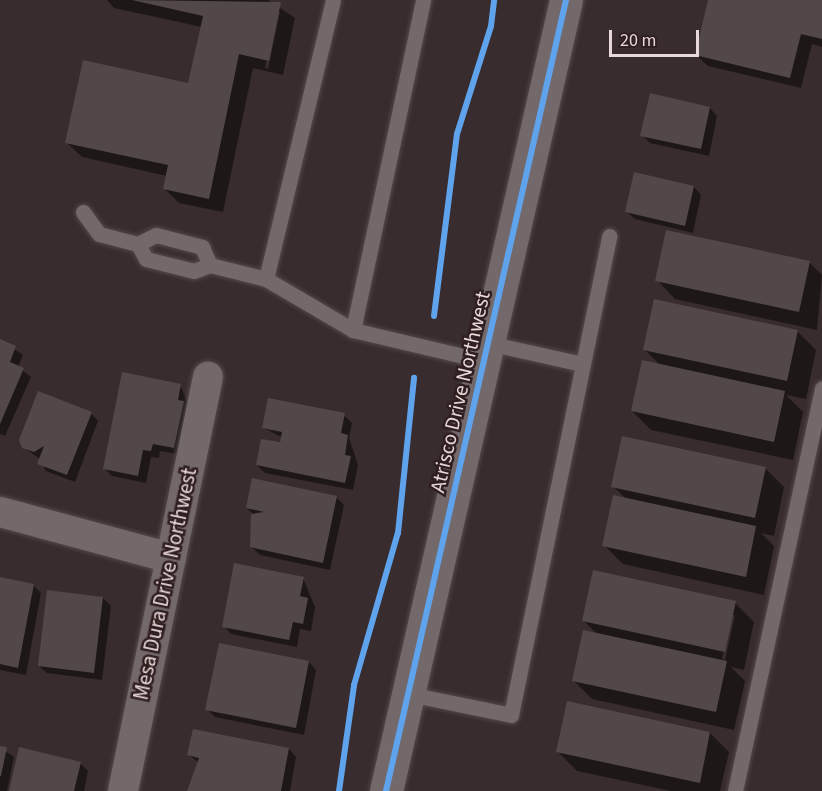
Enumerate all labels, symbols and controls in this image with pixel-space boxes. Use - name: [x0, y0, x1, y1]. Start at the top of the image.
- scale bar: [612, 18, 702, 56]
- text: 20 m: [620, 28, 656, 53]
- street label: Atrisco Drive Northwest: [425, 289, 495, 495]
- street label: Mesa Dura Drive Northwest: [128, 466, 202, 702]

